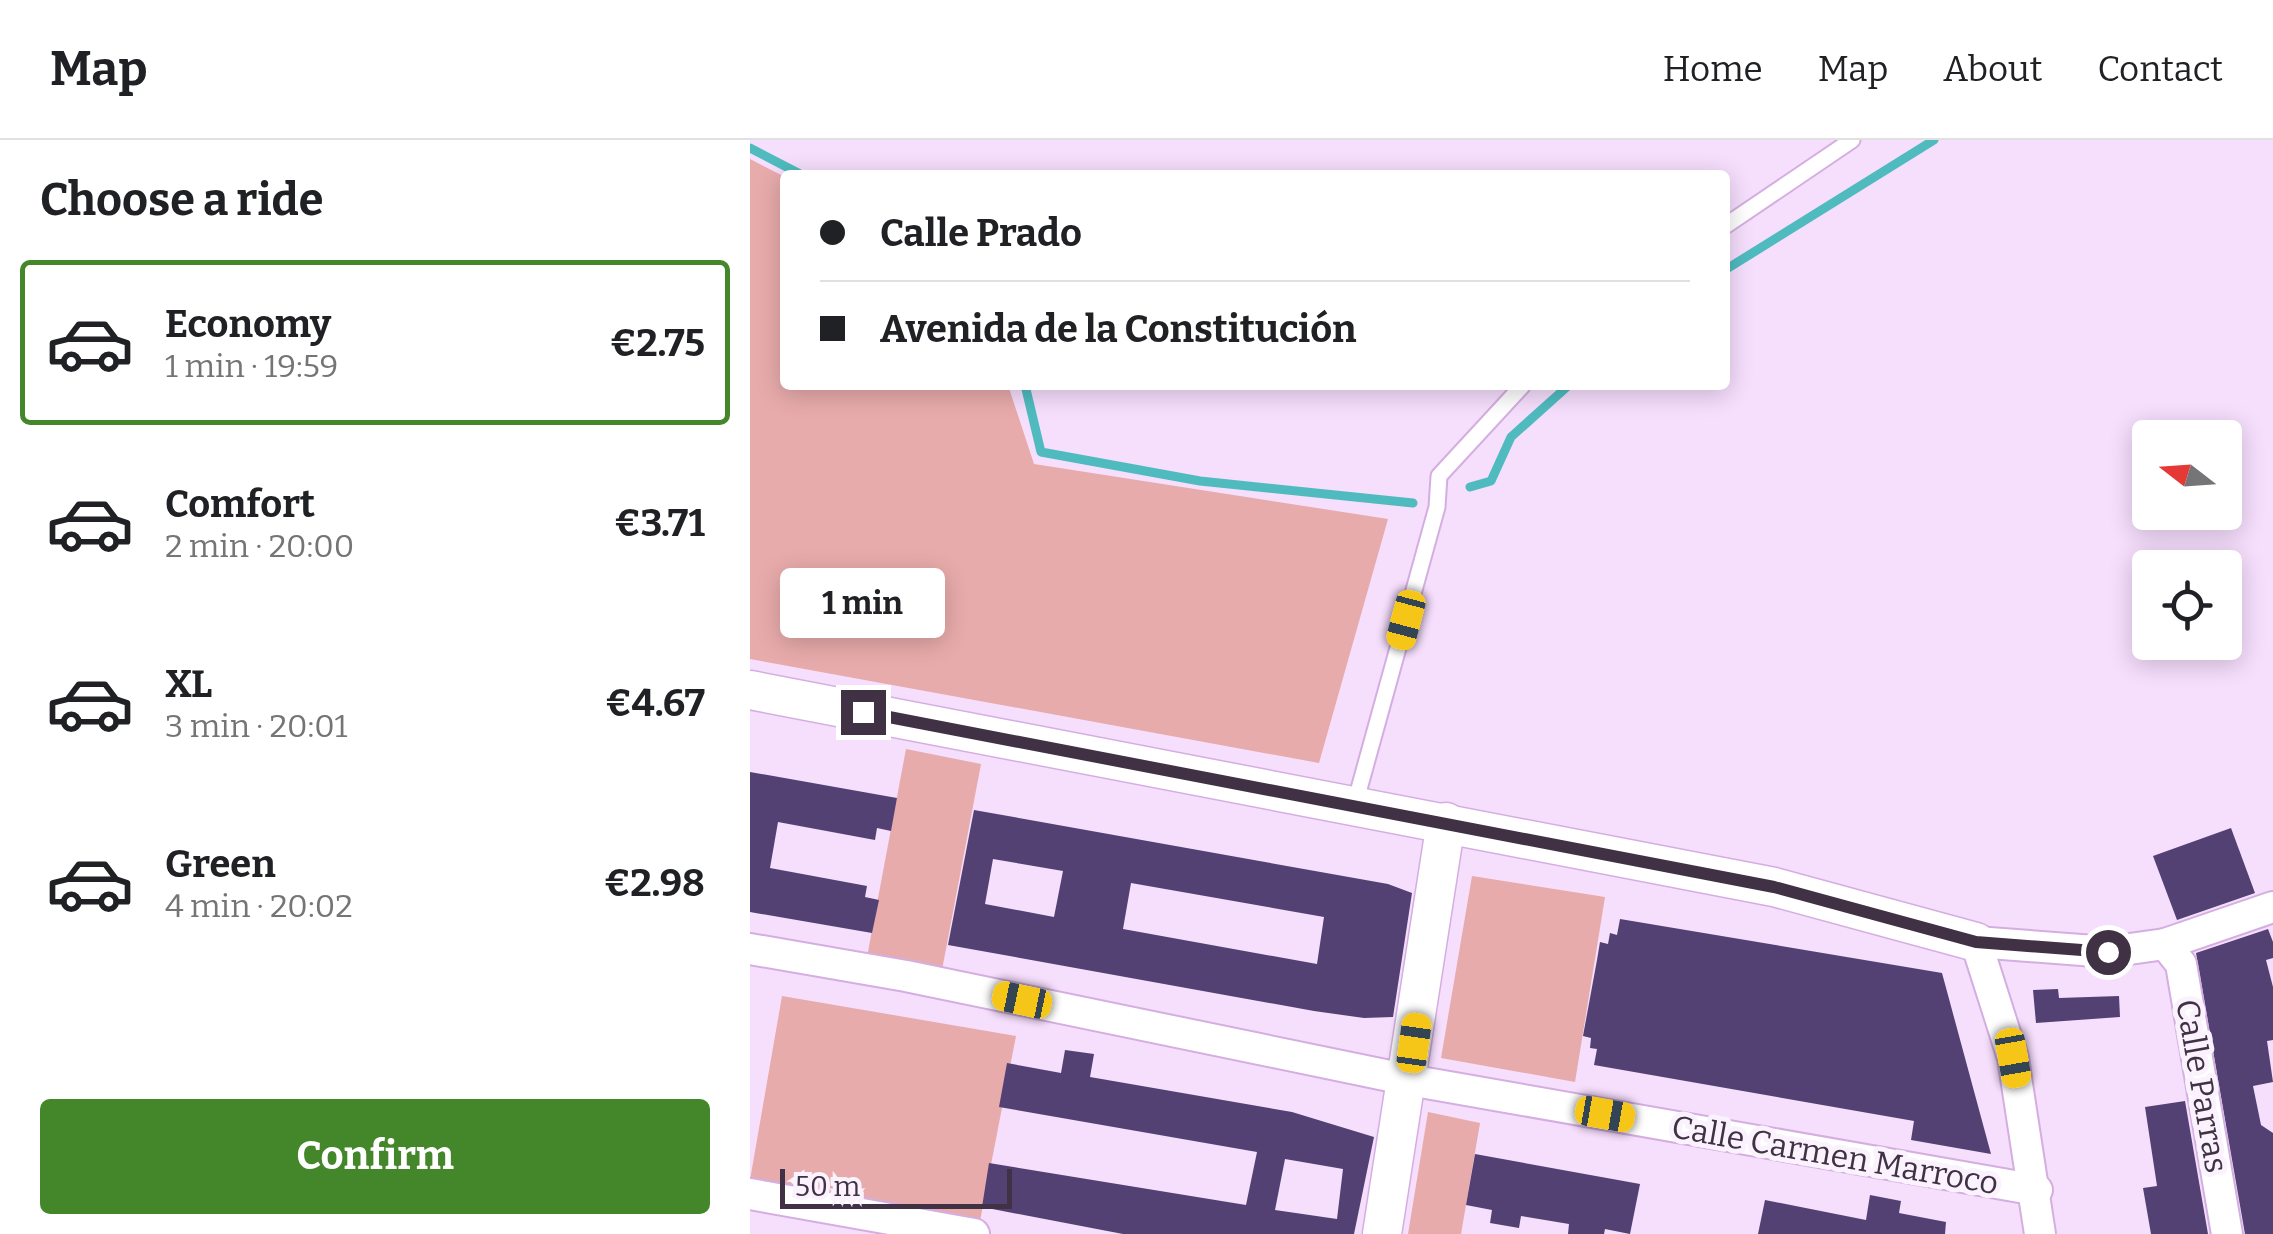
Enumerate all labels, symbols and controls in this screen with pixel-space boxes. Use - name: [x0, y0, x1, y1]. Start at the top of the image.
- text: Map: [50, 40, 147, 98]
- text: Home: [1663, 48, 1763, 90]
- text: Map: [1818, 48, 1888, 90]
- text: About: [1943, 48, 2042, 90]
- text: Contact: [2097, 48, 2223, 90]
- text: Choose a ride: [40, 173, 323, 227]
- text: Calle Prado: [880, 210, 1082, 256]
- icon: car: [45, 298, 135, 388]
- text: Economy: [165, 301, 331, 347]
- text: Avenida de la Constitución: [880, 306, 1357, 352]
- text: €2.75: [610, 320, 705, 366]
- text: 1 min · 19:59: [165, 347, 338, 385]
- north arrow: [2132, 420, 2242, 530]
- map controls: [2132, 420, 2242, 660]
- icon: car: [45, 478, 135, 568]
- text: Comfort: [165, 481, 315, 527]
- text: €3.71: [614, 500, 705, 546]
- text: 2 min · 20:00: [165, 527, 354, 565]
- button: locate: [2132, 550, 2242, 660]
- callout: 1 min: [781, 567, 946, 637]
- text: 1 min: [822, 584, 903, 622]
- car: [1384, 587, 1428, 653]
- icon: car: [45, 658, 135, 748]
- text: XL: [165, 661, 212, 707]
- text: €4.67: [605, 680, 705, 726]
- route end: [841, 690, 886, 735]
- text: 3 min · 20:01: [165, 707, 348, 745]
- icon: car: [45, 838, 135, 928]
- text: Green: [165, 841, 276, 887]
- text: €2.98: [604, 860, 705, 906]
- text: 4 min · 20:02: [165, 887, 353, 925]
- route start: [2086, 930, 2131, 975]
- car: [990, 979, 1054, 1021]
- street label: Calle Parras: [2168, 996, 2236, 1176]
- car: [1395, 1011, 1433, 1075]
- car: [1993, 1026, 2033, 1090]
- car: [1573, 1094, 1637, 1134]
- button: Confirm: [40, 1099, 710, 1214]
- street label: Calle Carmen Marroco: [1669, 1108, 2001, 1202]
- scale bar: [780, 1164, 1012, 1208]
- text: 50 m: [795, 1170, 860, 1203]

